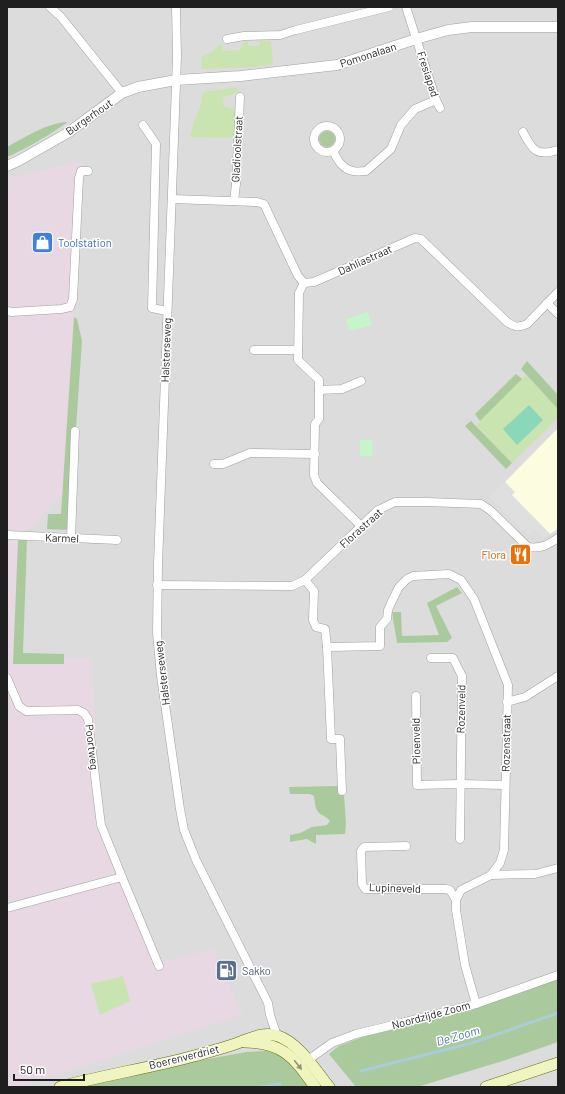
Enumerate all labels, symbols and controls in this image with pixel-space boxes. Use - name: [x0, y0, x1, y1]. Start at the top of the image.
- street label: Pomonalaan: [338, 39, 398, 70]
- street label: Fresiapad: [415, 49, 442, 98]
- street label: Burgerhout: [63, 96, 115, 137]
- street label: Gladioolstraat: [228, 115, 245, 183]
- shop icon: Toolstation: [30, 230, 56, 256]
- place label: Toolstation: [58, 236, 112, 249]
- street label: Dahliastraat: [336, 242, 394, 277]
- street label: Halsterseweg: [158, 317, 173, 383]
- street label: Florastraat: [337, 505, 385, 550]
- street label: Karmel: [45, 530, 79, 545]
- restaurant icon: Flora: [508, 542, 534, 568]
- place label: Flora: [482, 548, 506, 561]
- street label: Halsterseweg: [151, 640, 172, 706]
- street label: Rozenveld: [454, 685, 467, 733]
- street label: Rozenstraat: [498, 714, 513, 772]
- street label: Pioenveld: [409, 718, 422, 764]
- street label: Poortweg: [83, 723, 102, 771]
- street label: Lupineveld: [369, 880, 421, 895]
- fuel station icon: Sakko: [214, 958, 240, 984]
- place label: Sakko: [242, 964, 271, 977]
- street label: Noordzijde Zoom: [390, 998, 472, 1031]
- water label: De Zoom: [434, 1022, 481, 1048]
- street label: Boerenverdriet: [147, 1042, 220, 1072]
- scale bar: [14, 1056, 84, 1082]
- one-way arrow: [294, 1059, 302, 1070]
- text: 50 m: [20, 1062, 45, 1076]

